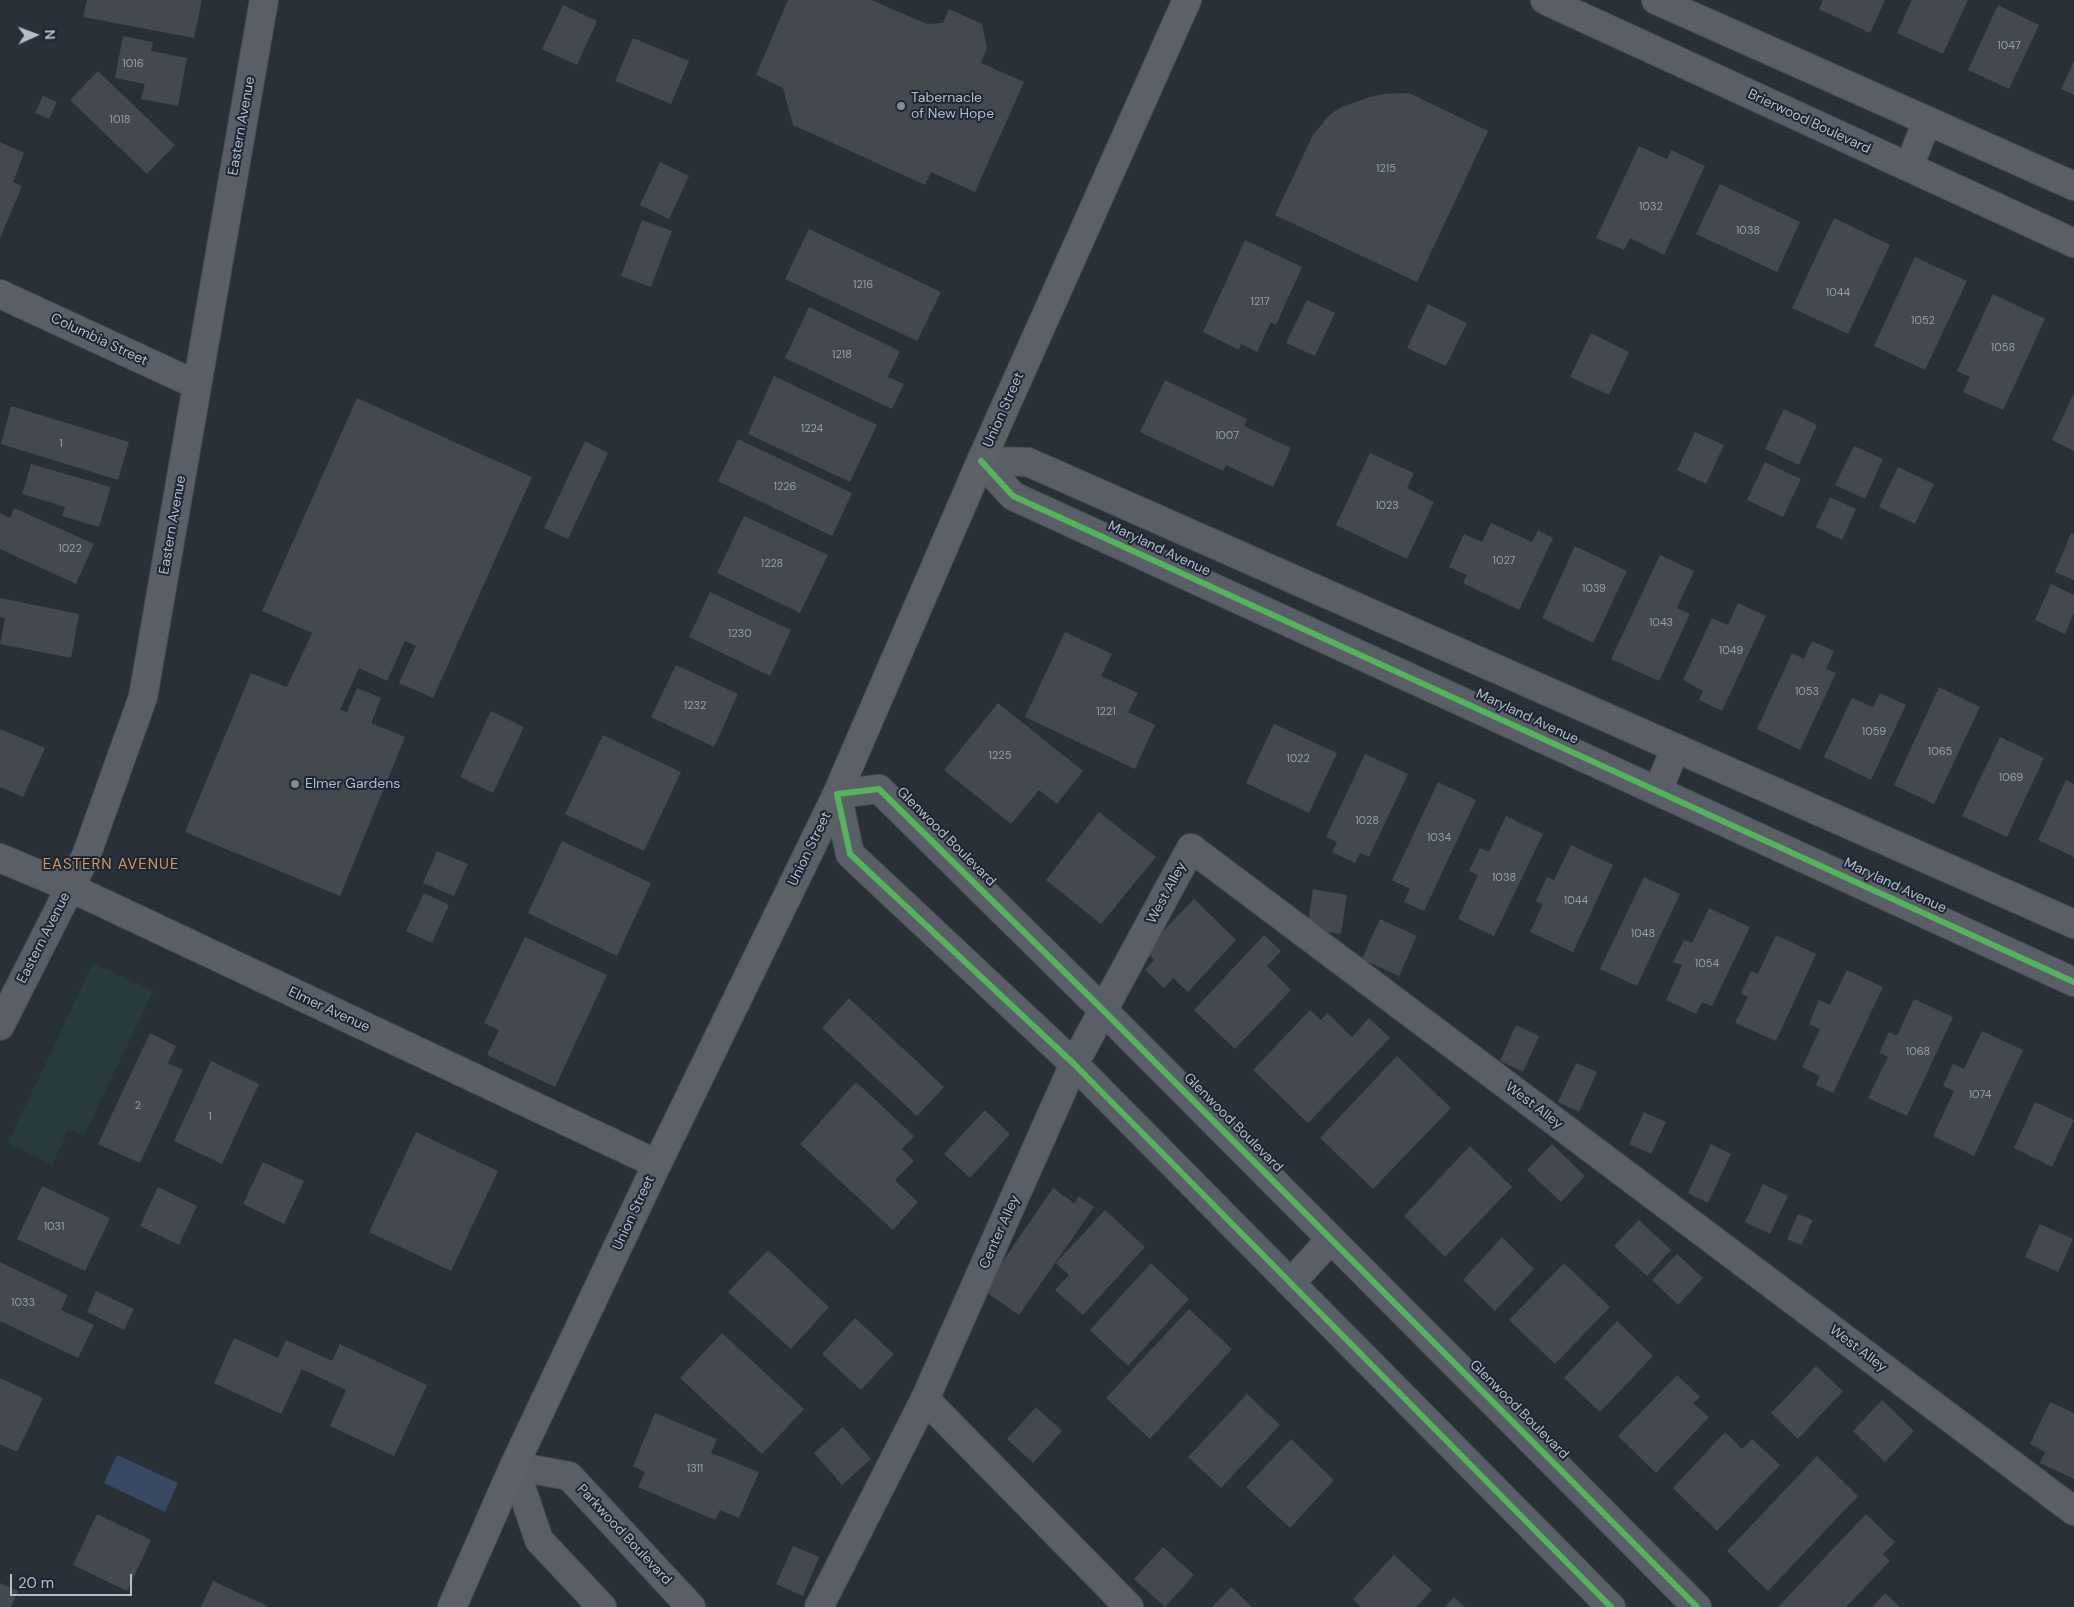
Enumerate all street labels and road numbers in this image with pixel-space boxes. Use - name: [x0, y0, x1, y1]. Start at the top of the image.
- street label: Eastern Avenue: [225, 75, 259, 177]
- street label: Brierwood Boulevard: [1745, 86, 1873, 158]
- street label: Columbia Street: [48, 310, 150, 370]
- street label: Union Street: [980, 370, 1028, 450]
- street label: Eastern Avenue: [156, 474, 190, 576]
- street label: Maryland Avenue: [1105, 518, 1213, 580]
- street label: Maryland Avenue: [1473, 686, 1581, 748]
- street label: Glenwood Boulevard: [893, 784, 999, 890]
- street label: Union Street: [785, 809, 835, 889]
- street label: Maryland Avenue: [1841, 855, 1949, 917]
- street label: West Alley: [1144, 859, 1190, 927]
- street label: Eastern Avenue: [14, 890, 74, 986]
- street label: Elmer Avenue: [286, 984, 372, 1036]
- street label: Glenwood Boulevard: [1180, 1070, 1286, 1176]
- street label: West Alley: [1502, 1079, 1566, 1133]
- street label: Union Street: [609, 1173, 659, 1253]
- street label: Center Alley: [976, 1192, 1024, 1272]
- street label: West Alley: [1826, 1322, 1890, 1376]
- street label: Glenwood Boulevard: [1466, 1357, 1572, 1463]
- street label: Parkwood Boulevard: [573, 1481, 675, 1589]

